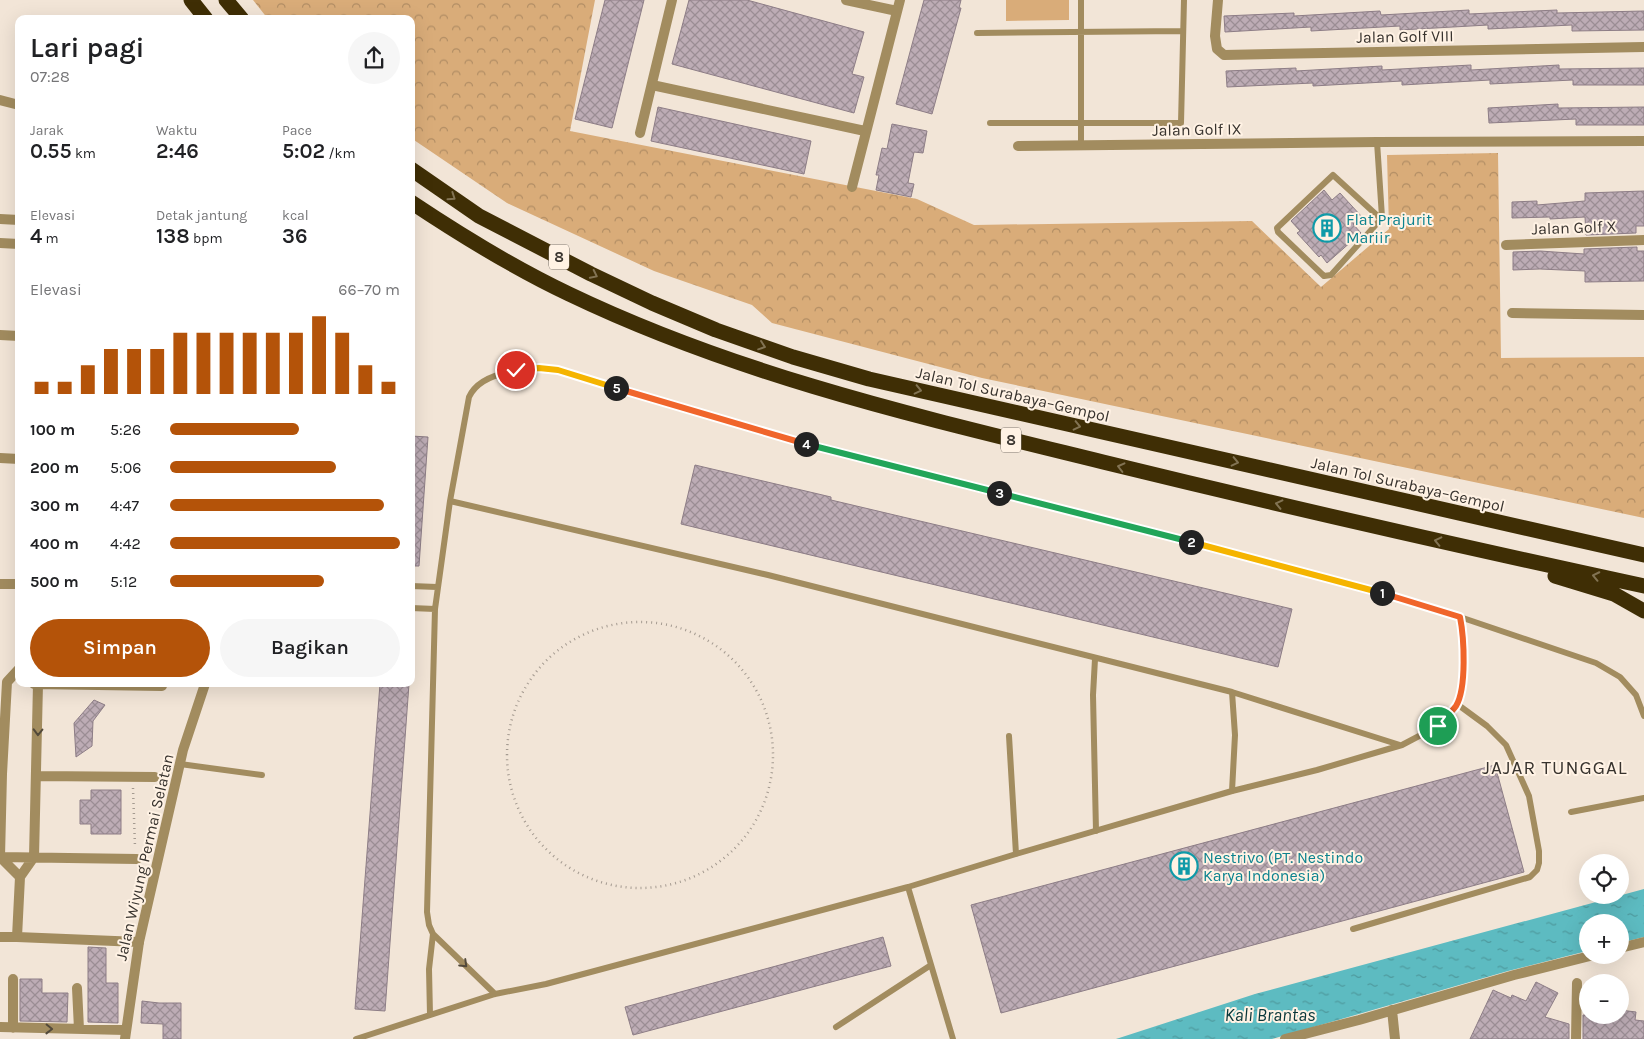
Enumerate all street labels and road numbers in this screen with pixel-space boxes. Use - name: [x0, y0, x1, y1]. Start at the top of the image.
- street label: Jalan Golf VIII: [1356, 26, 1454, 47]
- street label: Jalan Golf IX: [1152, 119, 1242, 140]
- street label: Jalan Golf X: [1531, 217, 1617, 238]
- road number: 8: [549, 244, 569, 270]
- street label: Jalan Tol Surabaya–Gempol: [914, 363, 1111, 426]
- road number: 8: [1001, 428, 1021, 452]
- street label: Jalan Tol Surabaya–Gempol: [1309, 453, 1506, 516]
- street label: Jalan Wiyung Permai Selatan: [111, 752, 178, 962]

